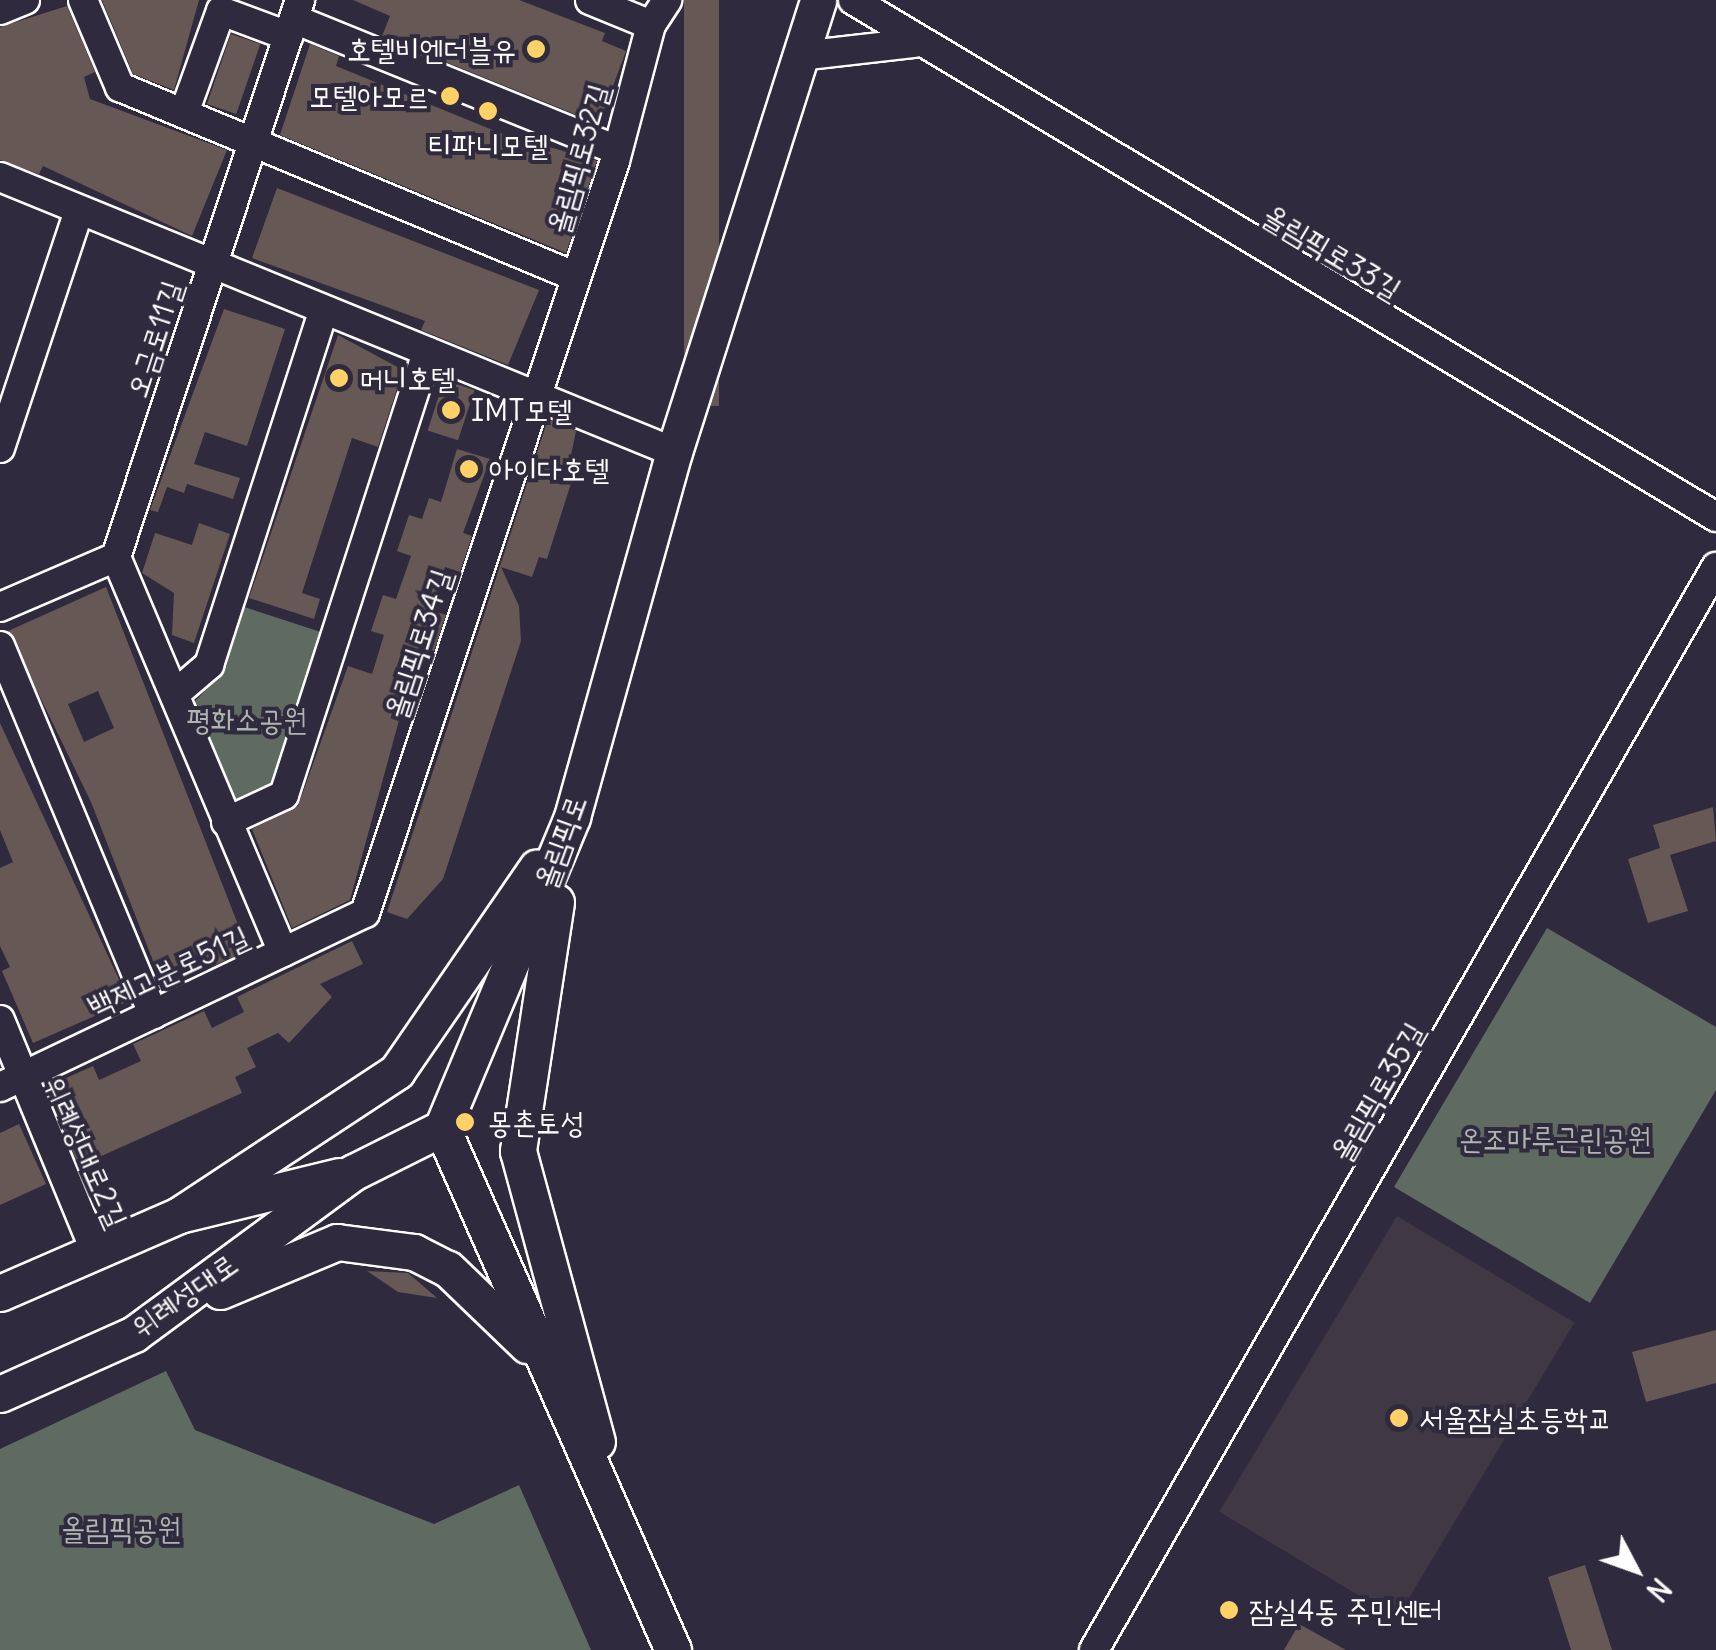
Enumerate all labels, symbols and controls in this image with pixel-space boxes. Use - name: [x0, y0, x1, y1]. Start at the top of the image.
- place label: 호텔비엔더블유: [347, 31, 516, 67]
- marker: 호텔비엔더블유: [525, 38, 547, 60]
- place label: 모텔아모르: [309, 78, 430, 114]
- street label: 올림픽로32길: [539, 80, 617, 238]
- marker: 모텔아모르: [439, 85, 461, 107]
- marker: 티파니모텔: [477, 100, 499, 122]
- place label: 티파니모텔: [428, 127, 548, 163]
- street label: 올림픽로33길: [1256, 197, 1408, 307]
- street label: 오금로11길: [118, 276, 190, 402]
- place label: 머니호텔: [359, 360, 456, 396]
- marker: 머니호텔: [328, 367, 350, 389]
- place label: IMT모텔: [471, 392, 572, 428]
- marker: IMT모텔: [440, 399, 462, 421]
- place label: 아이다호텔: [489, 451, 610, 487]
- marker: 아이다호텔: [458, 458, 480, 480]
- street label: 올림픽로34길: [377, 565, 459, 723]
- park label: 평화소공원: [187, 701, 307, 737]
- street label: 올림픽로: [527, 790, 593, 894]
- street label: 백제고분로51길: [82, 918, 254, 1024]
- street label: 올림픽로35길: [1323, 1016, 1431, 1168]
- street label: 위례성대로2길: [37, 1071, 135, 1233]
- place label: 몽촌토성: [488, 1104, 585, 1140]
- marker: 몽촌토성: [452, 1109, 478, 1135]
- park label: 온조마루근린공원: [1458, 1120, 1652, 1156]
- street label: 위례성대로: [124, 1246, 244, 1344]
- place label: 서울잠실초등학교: [1419, 1400, 1612, 1436]
- marker: 서울잠실초등학교: [1388, 1407, 1410, 1429]
- park label: 올림픽공원: [61, 1510, 181, 1546]
- north arrow: [1586, 1520, 1686, 1620]
- text: N: [1639, 1571, 1679, 1609]
- place label: 잠실4동 주민센터: [1249, 1592, 1442, 1628]
- marker: 잠실4동 주민센터: [1218, 1599, 1240, 1621]

